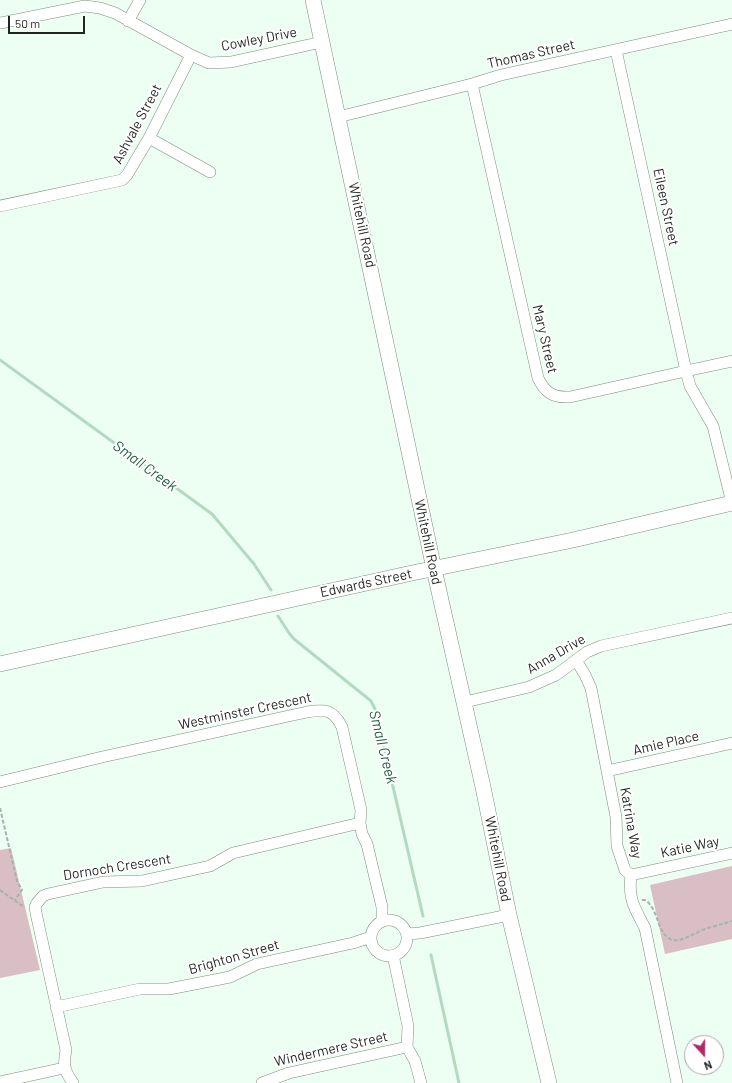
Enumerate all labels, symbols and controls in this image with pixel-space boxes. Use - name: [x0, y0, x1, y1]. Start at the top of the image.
- scale bar: [10, 8, 87, 34]
- text: 50 m: [15, 16, 40, 30]
- street label: Cowley Drive: [220, 23, 298, 55]
- street label: Thomas Street: [485, 36, 577, 72]
- street label: Ashvale Street: [109, 81, 165, 167]
- street label: Eileen Street: [650, 167, 682, 247]
- street label: Whitehill Road: [345, 181, 379, 269]
- street label: Mary Street: [529, 303, 561, 375]
- water label: Small Creek: [109, 437, 181, 495]
- street label: Whitehill Road: [411, 498, 445, 586]
- street label: Edwards Street: [318, 565, 414, 601]
- street label: Anna Drive: [524, 631, 588, 677]
- street label: Westminster Crescent: [177, 689, 313, 733]
- water label: Small Creek: [365, 708, 401, 786]
- street label: Amie Place: [631, 727, 701, 759]
- street label: Katrina Way: [616, 786, 646, 860]
- street label: Whitehill Road: [481, 815, 515, 903]
- street label: Katie Way: [659, 833, 721, 861]
- street label: Dornoch Crescent: [62, 850, 172, 884]
- street label: Brighton Street: [187, 936, 281, 978]
- street label: Windermere Street: [273, 1028, 389, 1070]
- north arrow: [684, 1035, 724, 1075]
- text: N: [702, 1058, 714, 1073]

